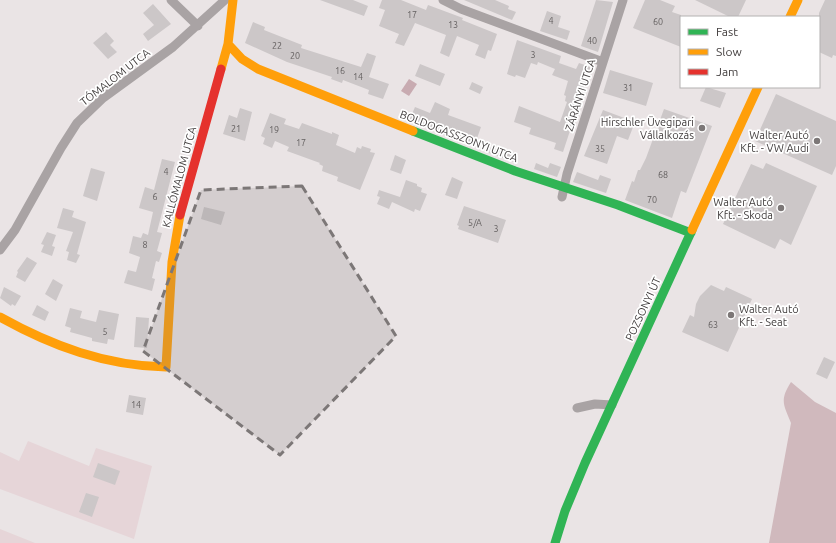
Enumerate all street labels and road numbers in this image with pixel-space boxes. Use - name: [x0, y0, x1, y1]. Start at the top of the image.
- street label: TÓMALOM UTCA: [77, 45, 153, 108]
- street label: ZÁRÁNYI UTCA: [562, 56, 598, 133]
- street label: BOLDOGASSZONYI UTCA: [398, 108, 520, 164]
- street label: KALLÓMALOM UTCA: [159, 124, 198, 229]
- street label: POZSONYI ÚT: [622, 275, 663, 343]

